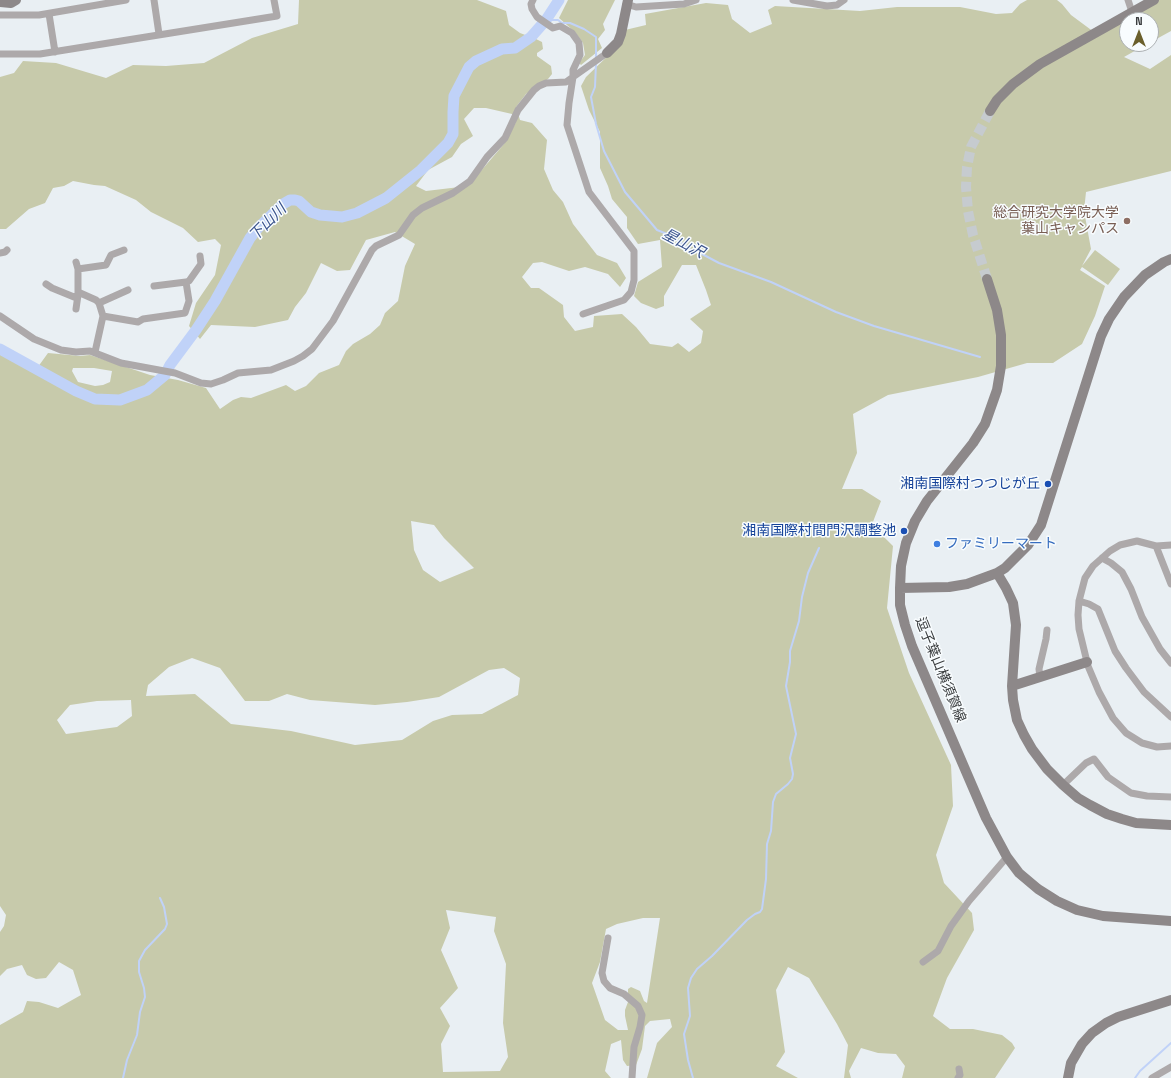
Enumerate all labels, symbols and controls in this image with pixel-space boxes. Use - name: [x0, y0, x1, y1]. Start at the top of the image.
- north arrow: [1119, 12, 1159, 52]
- text: N: [1135, 14, 1143, 28]
- water label: 下山川: [246, 201, 290, 245]
- place label: 総合研究大学院大学 葉山キャンパス: [993, 205, 1119, 238]
- marker: 総合研究大学院大学 葉山キャンパス: [1122, 216, 1132, 226]
- water label: 星山沢: [659, 225, 707, 263]
- place label: 湘南国際村つつじが丘: [900, 476, 1040, 492]
- marker: 湘南国際村つつじが丘: [1043, 479, 1053, 489]
- place label: 湘南国際村間門沢調整池: [742, 523, 896, 539]
- marker: 湘南国際村間門沢調整池: [899, 526, 909, 536]
- place label: ファミリーマート: [945, 536, 1057, 552]
- marker: ファミリーマート: [932, 539, 942, 549]
- street label: 逗子葉山横須賀線: [911, 615, 969, 725]

